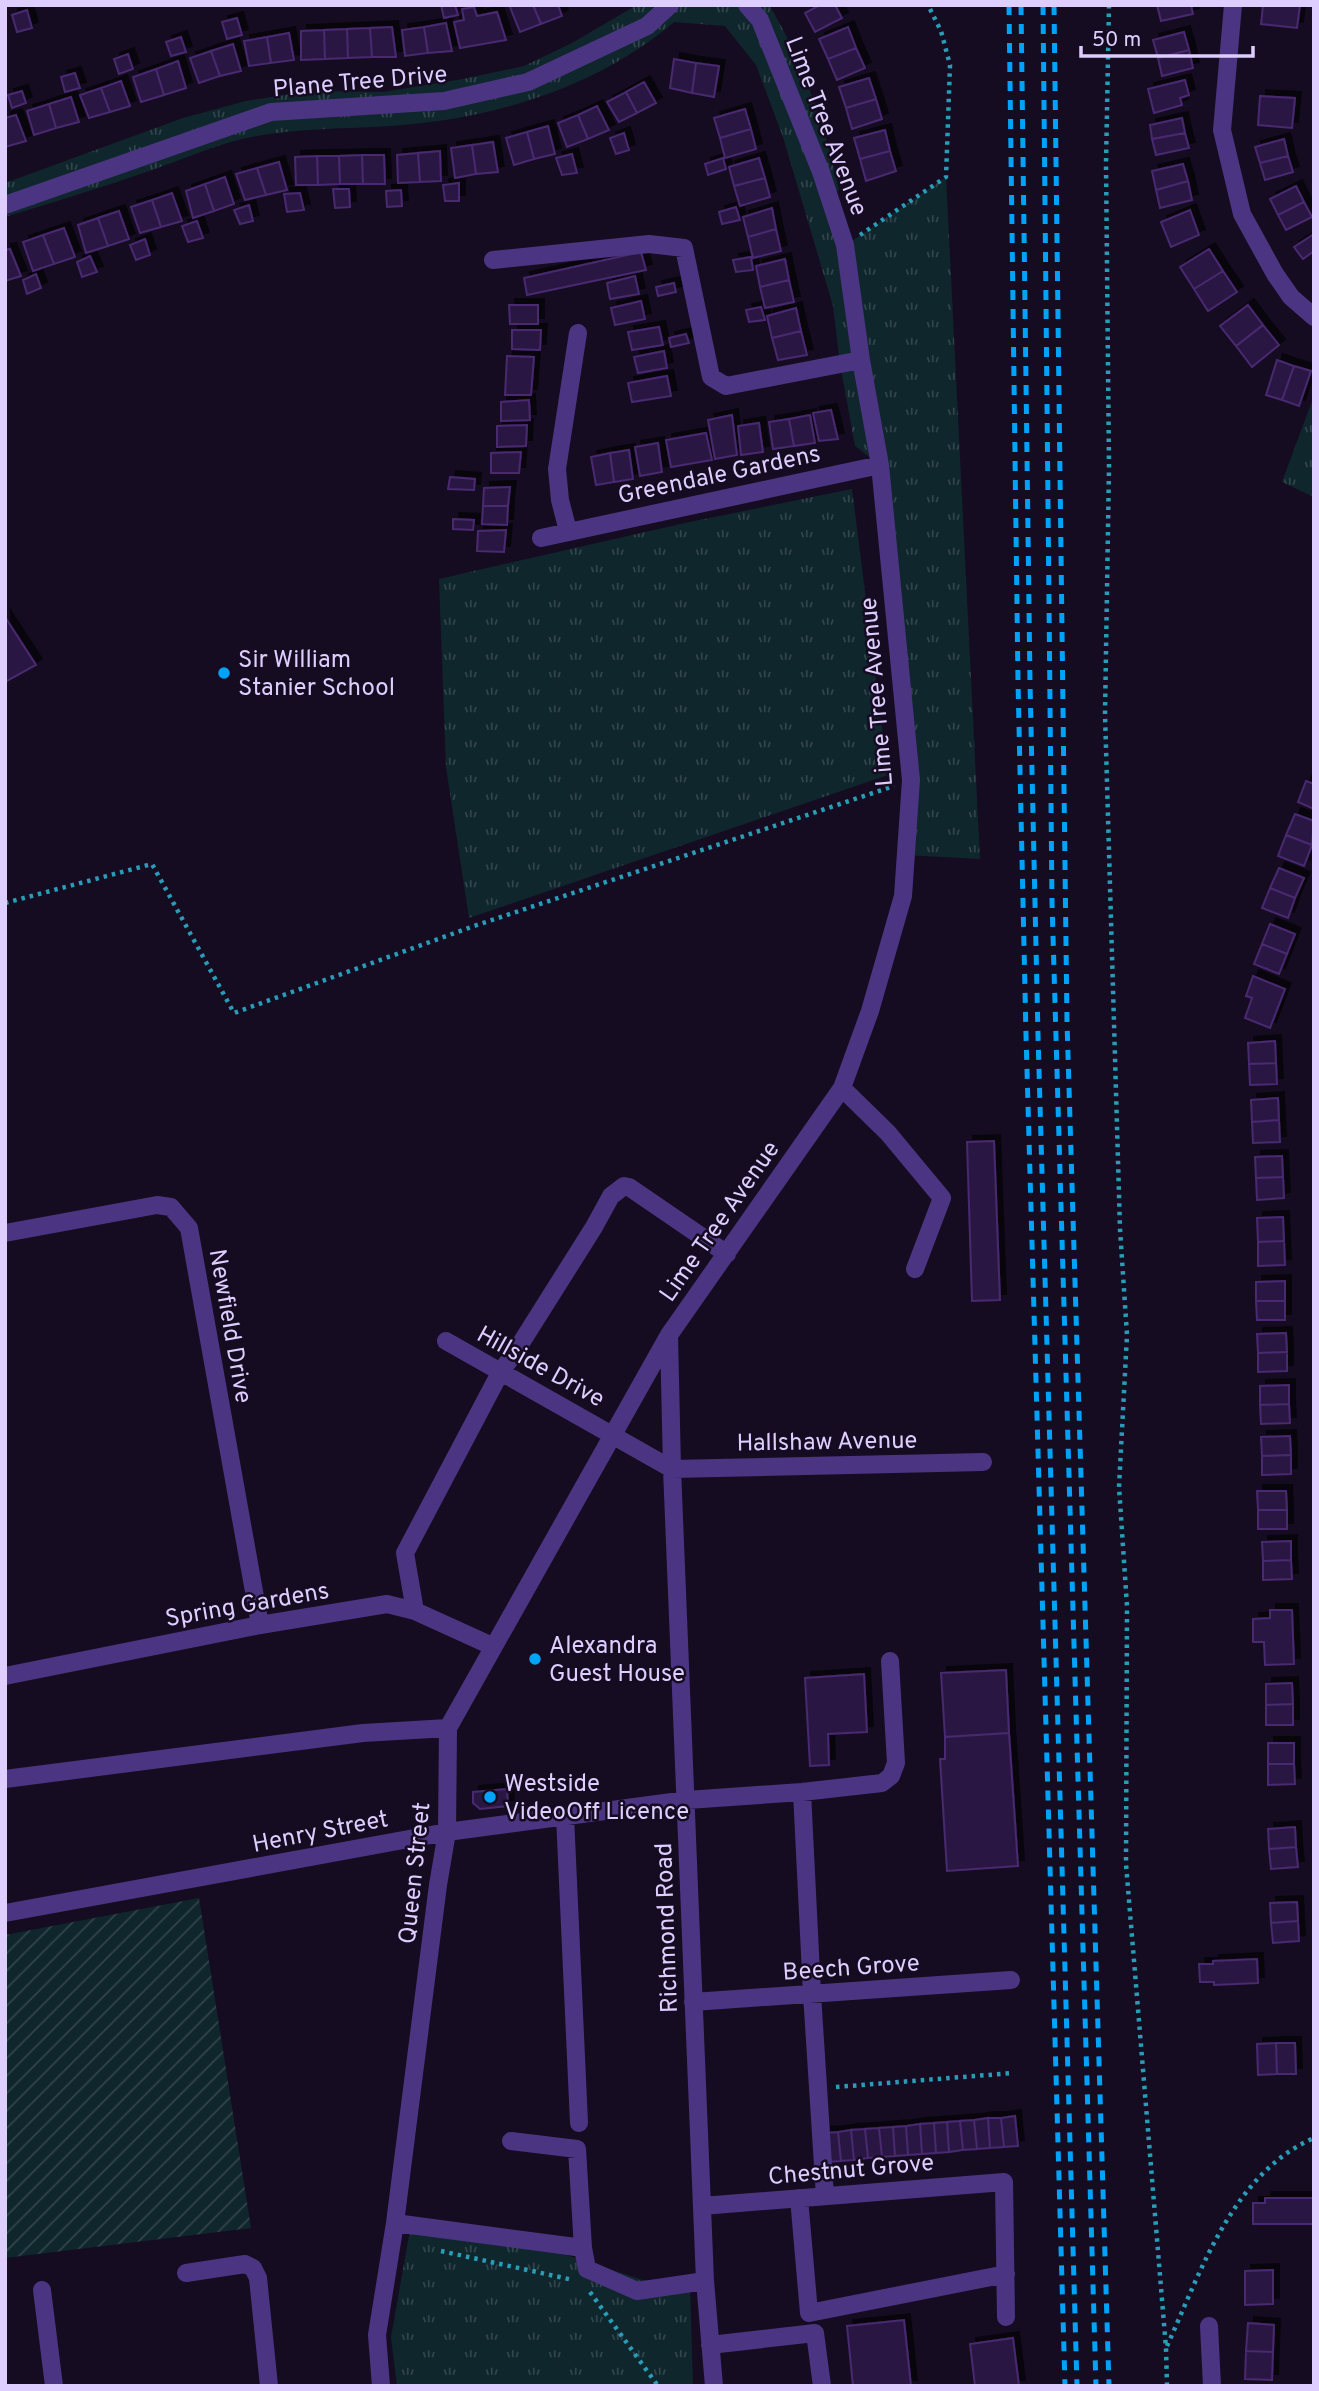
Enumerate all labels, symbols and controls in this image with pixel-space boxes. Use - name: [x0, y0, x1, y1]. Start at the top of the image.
- scale bar: [1081, 14, 1252, 58]
- text: 50 m: [1092, 27, 1141, 54]
- street label: Lime Tree Avenue: [777, 33, 873, 221]
- street label: Plane Tree Drive: [272, 60, 449, 106]
- street label: Greendale Gardens: [615, 440, 823, 512]
- street label: Lime Tree Avenue: [855, 596, 901, 788]
- place label: Sir William Stanier School: [238, 646, 395, 704]
- marker: Sir William Stanier School: [216, 665, 232, 681]
- street label: Lime Tree Avenue: [654, 1136, 787, 1308]
- street label: Newfield Drive: [201, 1247, 257, 1406]
- street label: Hillside Drive: [471, 1320, 609, 1415]
- street label: Hallshaw Avenue: [736, 1426, 918, 1460]
- street label: Spring Gardens: [163, 1577, 332, 1635]
- place label: Alexandra Guest House: [549, 1632, 685, 1690]
- marker: Alexandra Guest House: [527, 1651, 543, 1667]
- place label: Westside VideoOff Licence: [504, 1770, 689, 1828]
- marker: Westside VideoOff Licence: [482, 1789, 498, 1805]
- street label: Queen Street: [394, 1801, 438, 1946]
- street label: Henry Street: [250, 1805, 391, 1861]
- street label: Richmond Road: [650, 1842, 686, 2014]
- street label: Beech Grove: [782, 1949, 921, 1989]
- street label: Chestnut Grove: [767, 2149, 935, 2193]

